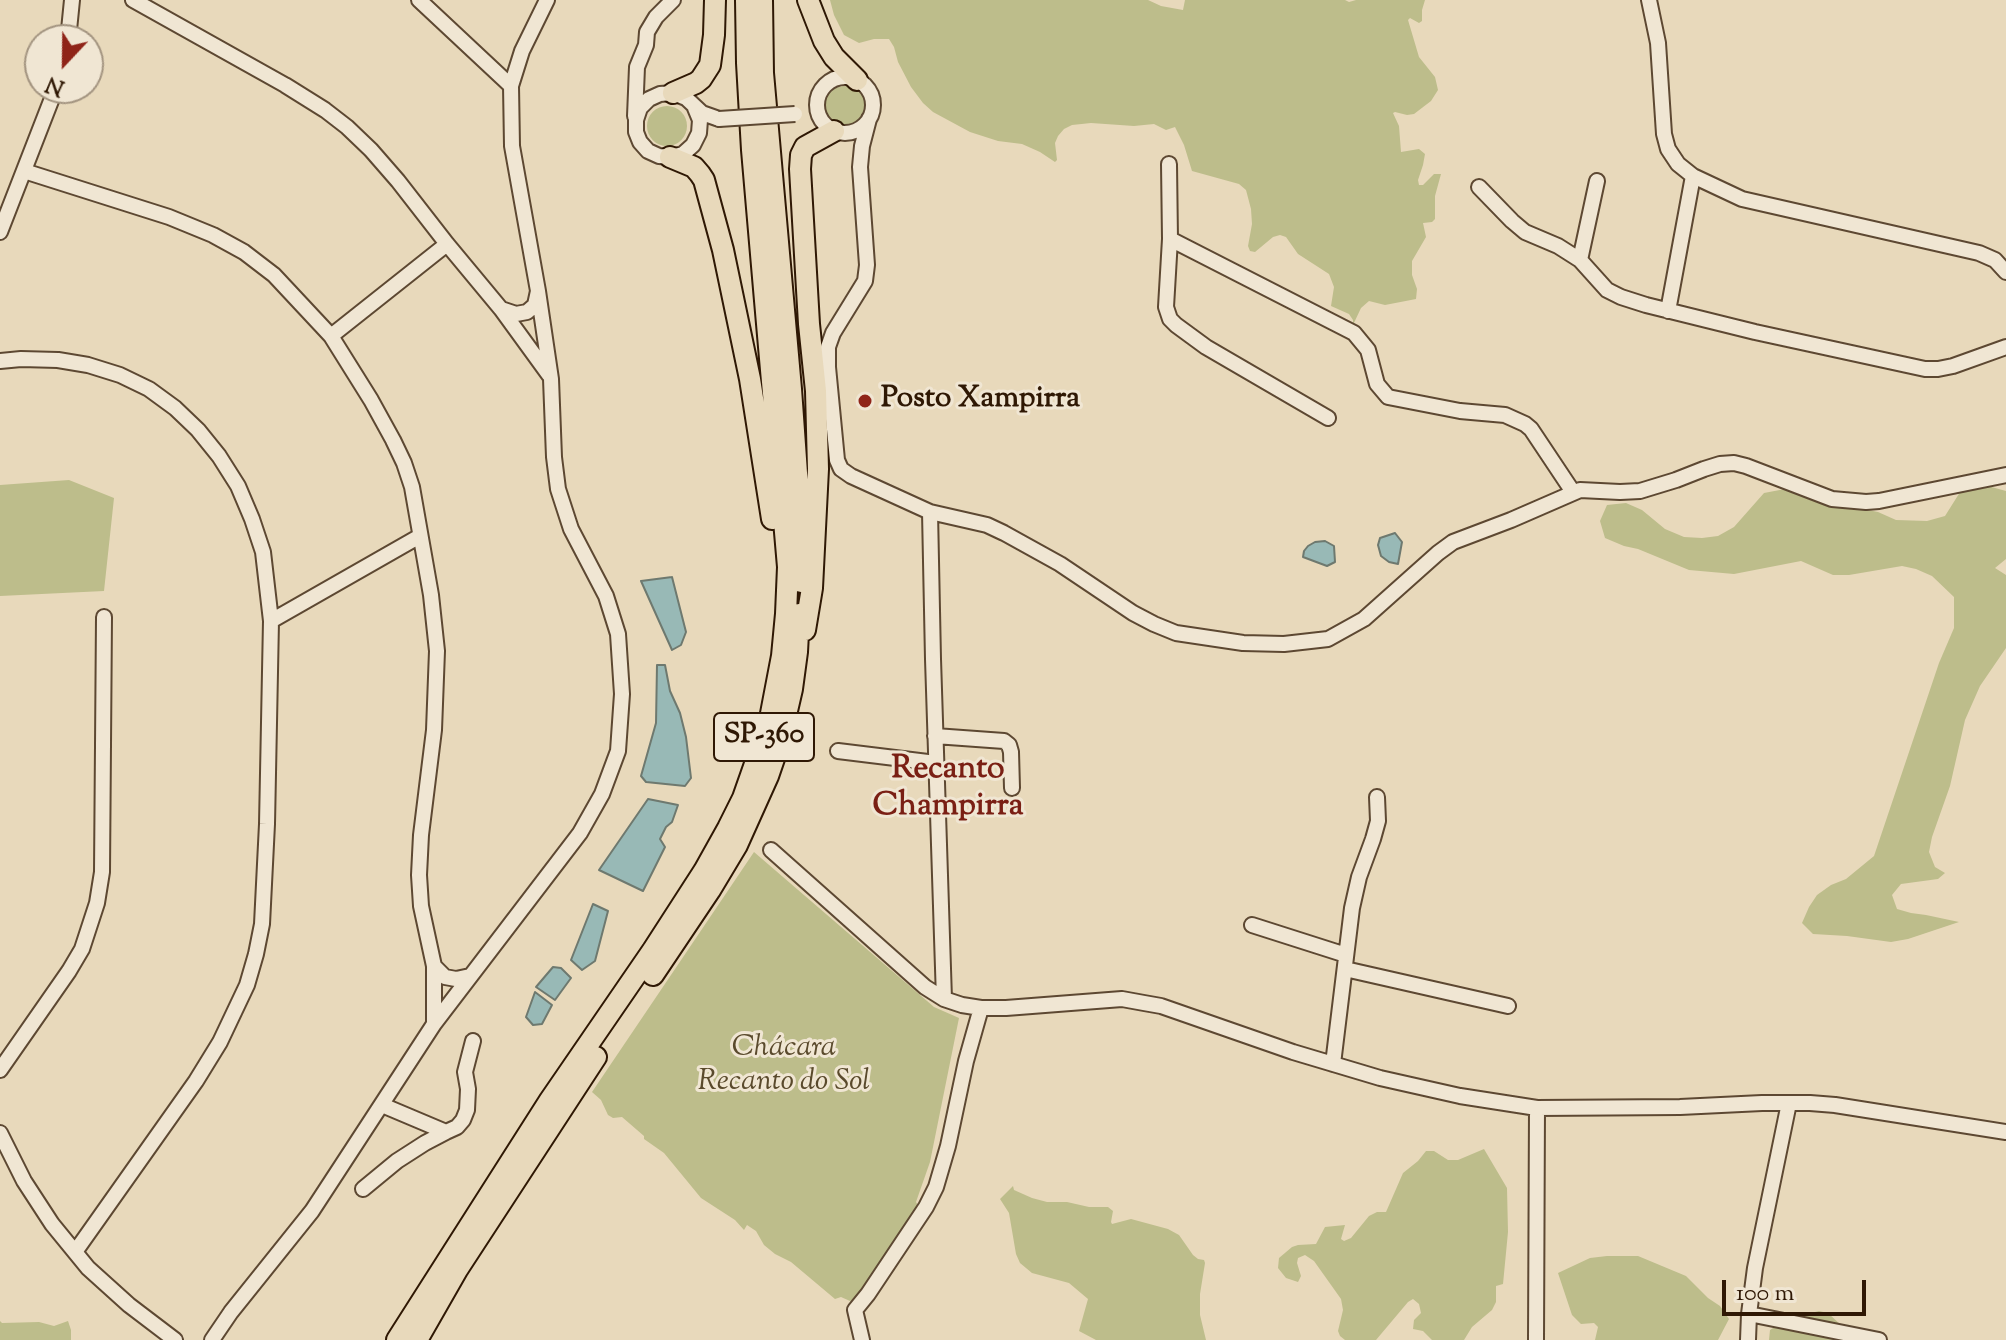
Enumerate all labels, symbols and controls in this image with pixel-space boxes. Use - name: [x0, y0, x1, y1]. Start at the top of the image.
- north arrow: [24, 24, 104, 104]
- text: N: [42, 66, 70, 103]
- place label: Posto Xampirra: [881, 383, 1080, 419]
- marker: Posto Xampirra: [856, 392, 874, 410]
- road number: SP-360: [714, 713, 814, 761]
- district label: Recanto Champirra: [873, 753, 1023, 828]
- park label: Chácara Recanto do Sol: [698, 1032, 870, 1102]
- scale bar: [1726, 1264, 1870, 1314]
- text: 100 m: [1736, 1277, 1794, 1311]

